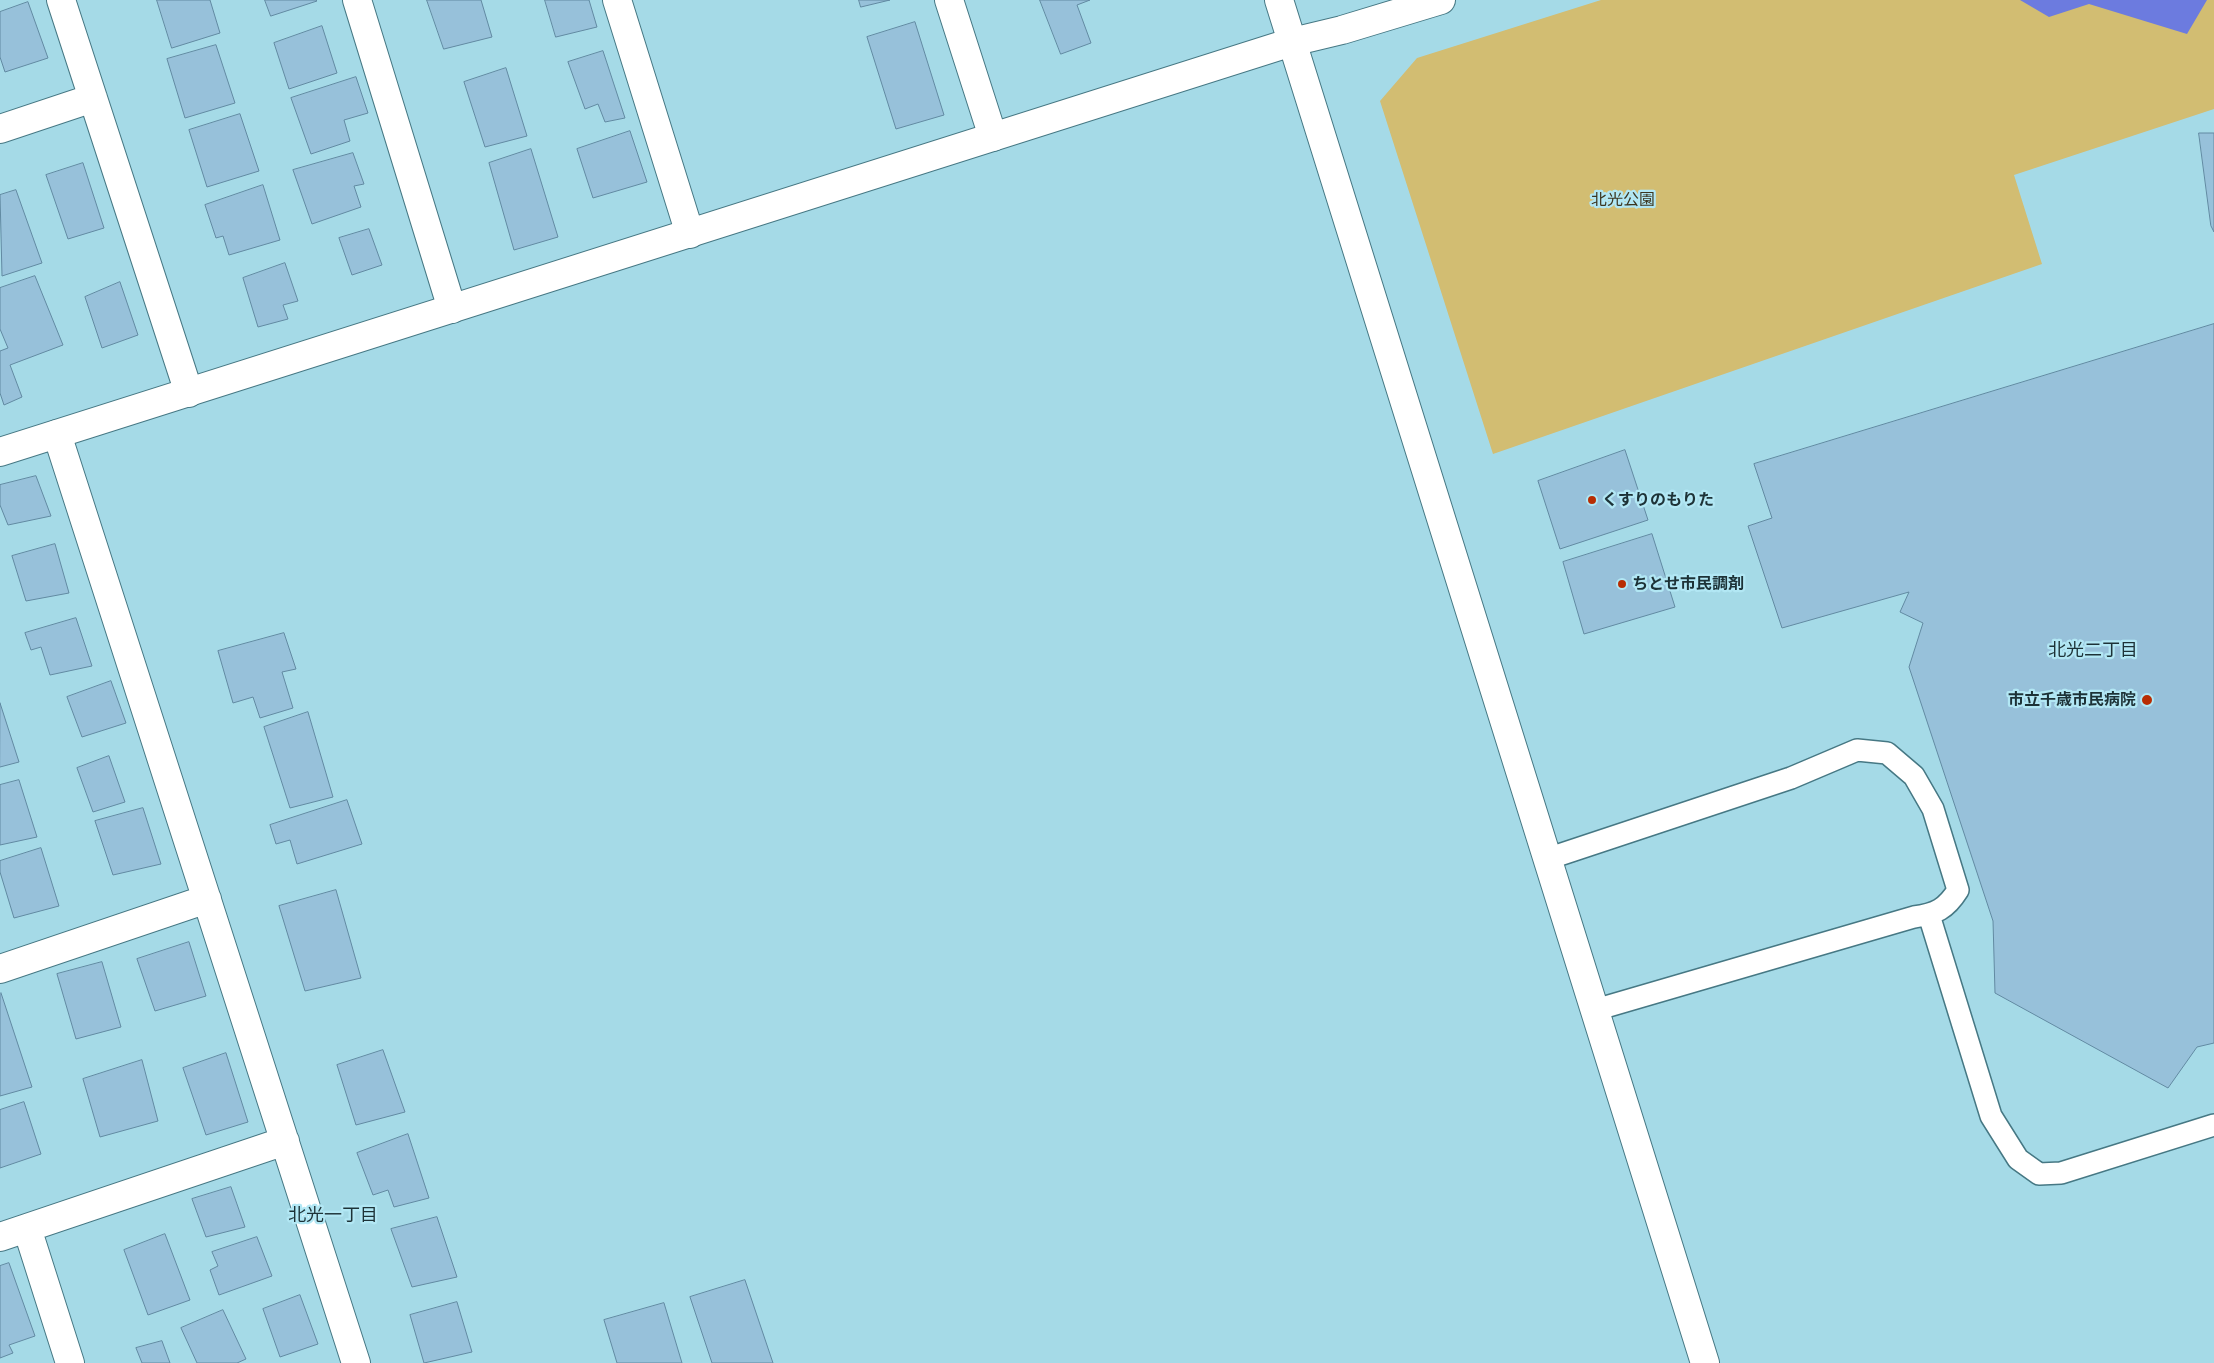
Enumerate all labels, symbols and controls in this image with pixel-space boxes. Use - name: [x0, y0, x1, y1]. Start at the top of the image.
- park label: 北光公園: [1591, 190, 1655, 210]
- place label: くすりのもりた: [1602, 490, 1714, 510]
- marker: くすりのもりた: [1586, 494, 1598, 506]
- place label: ちとせ市民調剤: [1632, 574, 1744, 594]
- marker: ちとせ市民調剤: [1616, 578, 1628, 590]
- district label: 北光二丁目: [2048, 639, 2138, 661]
- place label: 市立千歳市民病院: [2008, 690, 2136, 710]
- marker: 市立千歳市民病院: [2140, 693, 2154, 707]
- district label: 北光一丁目: [288, 1204, 378, 1226]

